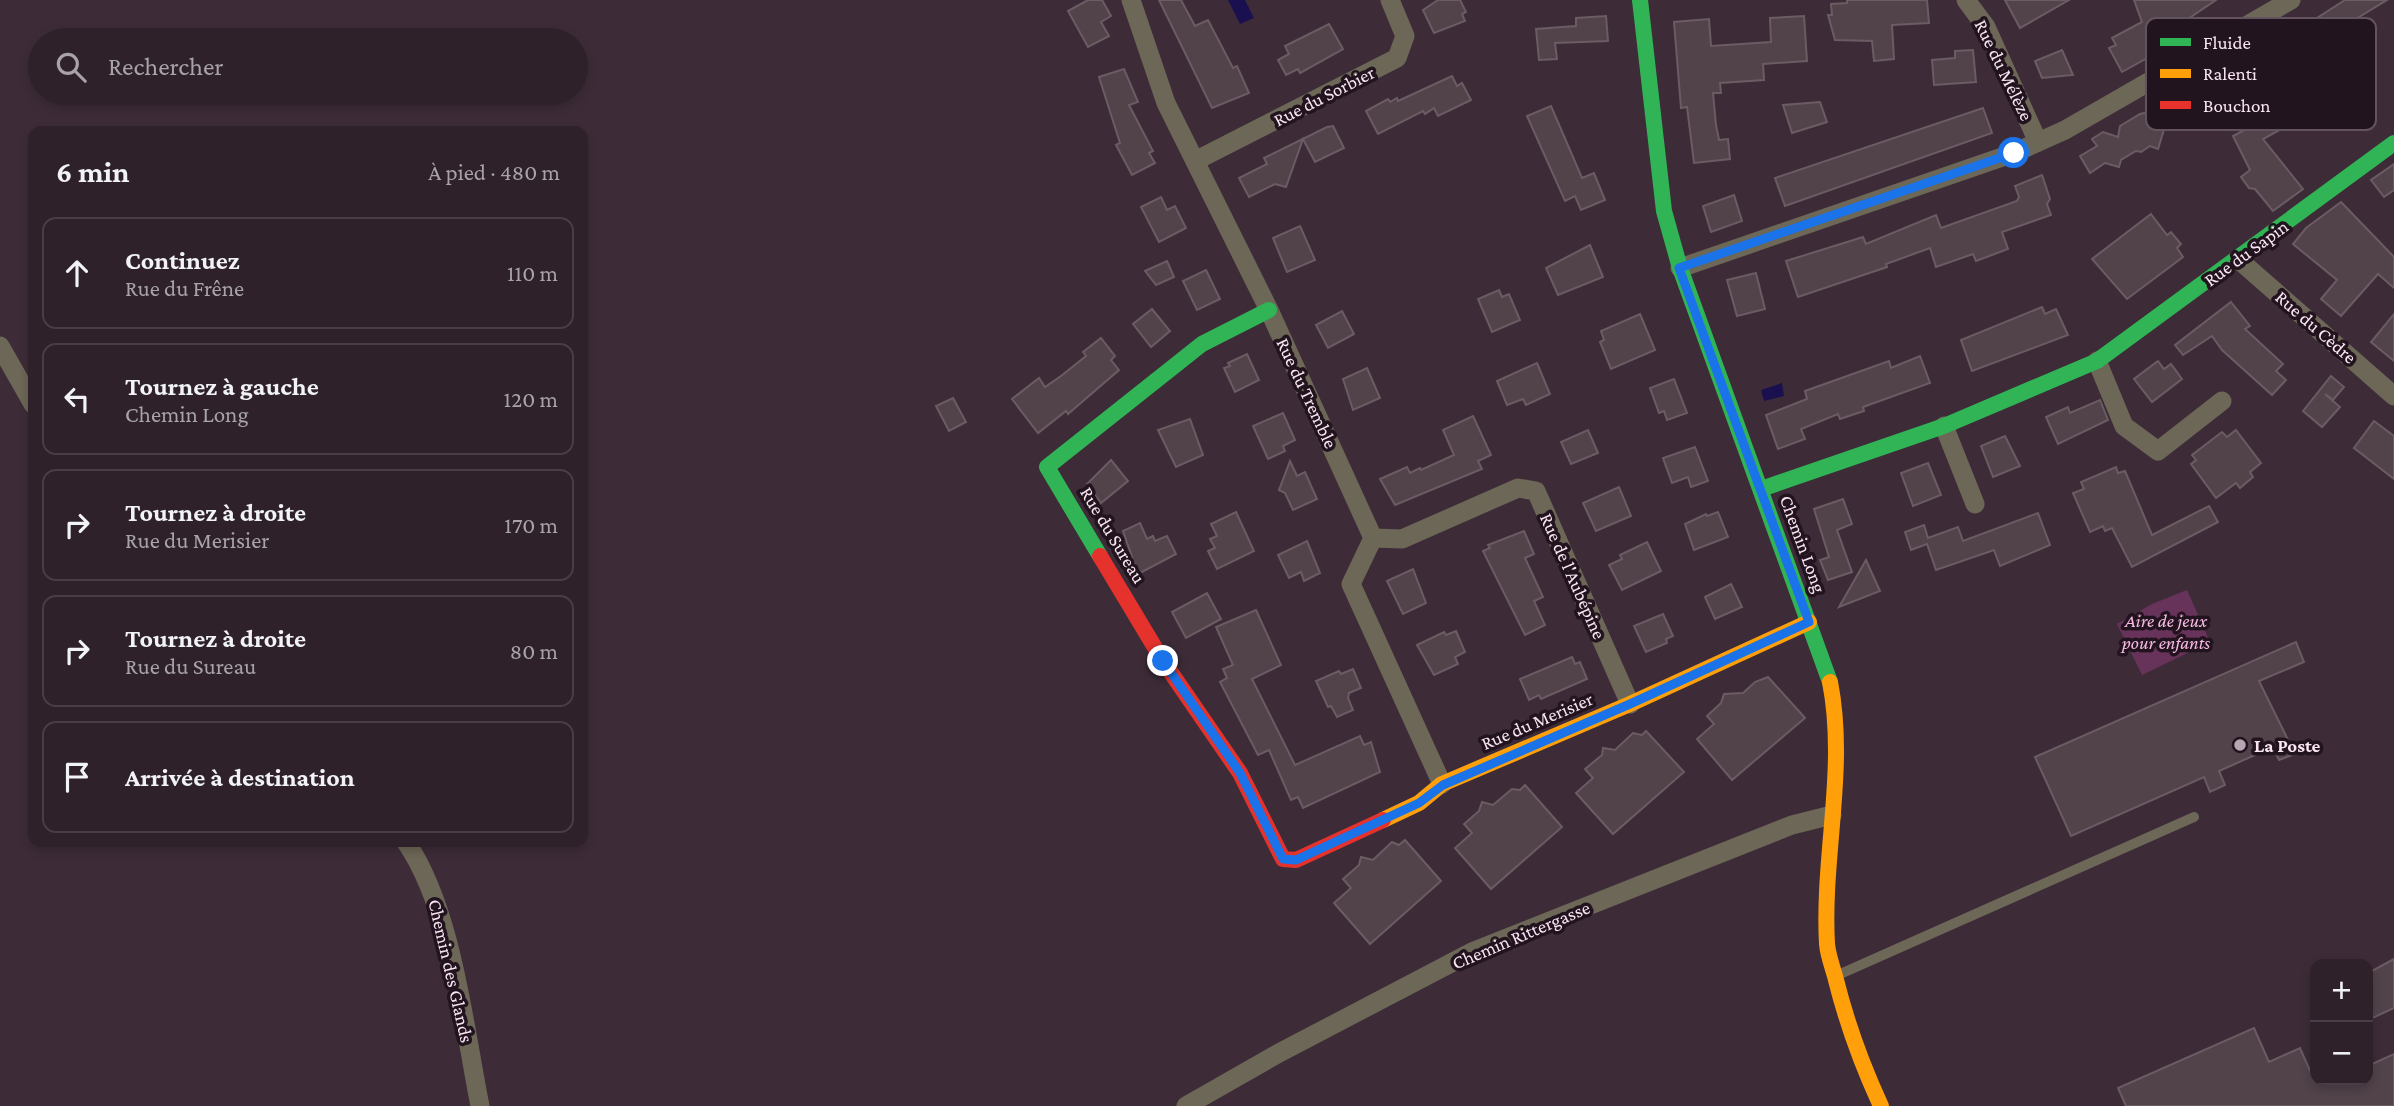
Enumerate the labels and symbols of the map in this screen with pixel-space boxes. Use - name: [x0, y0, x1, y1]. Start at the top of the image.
- street label: Rue du Mélèze: [1970, 16, 2038, 124]
- legend: [2146, 18, 2376, 130]
- text: Fluide: [2203, 32, 2251, 53]
- street label: Rue du Sorbier: [1270, 61, 1378, 130]
- text: Ralenti: [2203, 63, 2257, 84]
- text: Bouchon: [2203, 95, 2271, 116]
- route start: [1998, 137, 2029, 168]
- street label: Rue du Sapin: [2200, 215, 2292, 291]
- street label: Rue du Cèdre: [2271, 286, 2361, 368]
- street label: Rue du Tremble: [1272, 334, 1342, 452]
- street label: Rue du Sureau: [1076, 483, 1150, 587]
- street label: Chemin Long: [1776, 492, 1830, 596]
- street label: Rue de l'Aubépine: [1536, 510, 1610, 642]
- park label: Aire de jeux pour enfants: [2120, 610, 2210, 653]
- route end: [1147, 645, 1178, 676]
- street label: Rue du Merisier: [1478, 688, 1596, 754]
- place label: La Poste: [2254, 735, 2321, 756]
- marker: La Poste: [2232, 737, 2248, 753]
- street label: Chemin Rittergasse: [1449, 896, 1593, 974]
- street label: Chemin des Glands: [424, 897, 478, 1045]

